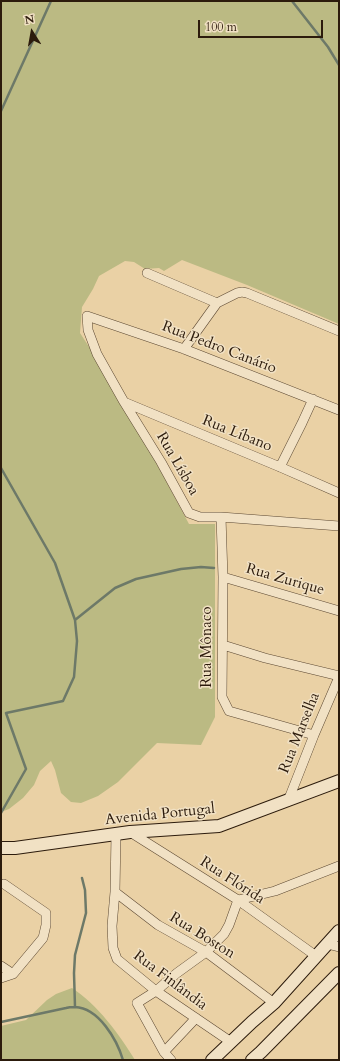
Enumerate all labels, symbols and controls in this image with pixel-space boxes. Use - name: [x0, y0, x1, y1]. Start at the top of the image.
- text: N: [23, 11, 36, 28]
- north arrow: [12, 12, 52, 52]
- scale bar: [200, 12, 325, 38]
- text: 100 m: [205, 19, 237, 35]
- street label: Rua Pedro Canário: [159, 318, 279, 378]
- street label: Rua Líbano: [200, 412, 274, 456]
- street label: Rua Lísboa: [152, 429, 202, 499]
- street label: Rua Zurique: [244, 560, 326, 600]
- street label: Rua Mônaco: [199, 606, 217, 688]
- street label: Rua Marselha: [276, 690, 324, 776]
- street label: Avenida Portugal: [104, 800, 216, 830]
- street label: Rua Flórida: [196, 853, 268, 909]
- street label: Rua Boston: [166, 909, 238, 963]
- street label: Rua Finlândia: [129, 947, 211, 1015]

